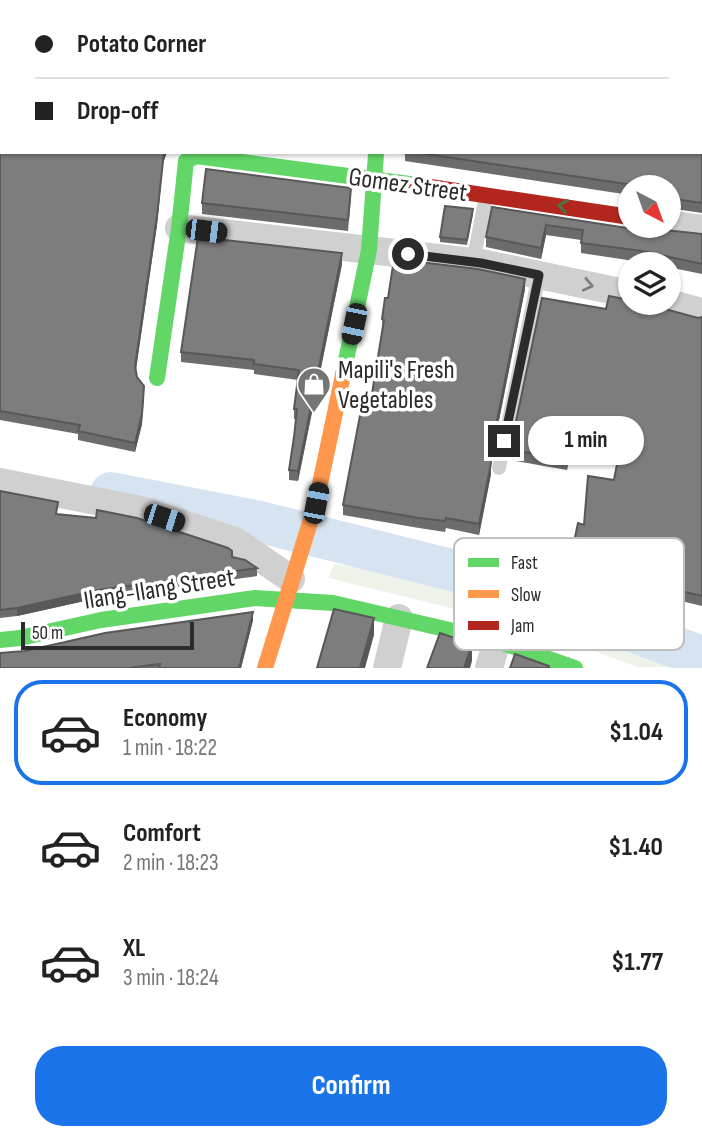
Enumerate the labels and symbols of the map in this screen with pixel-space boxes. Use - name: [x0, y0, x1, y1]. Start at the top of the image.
- street label: Gomez Street: [347, 162, 469, 209]
- north arrow: [618, 175, 681, 238]
- one-way arrow: [557, 198, 569, 213]
- car: [184, 218, 229, 244]
- route start: [392, 238, 424, 270]
- one-way arrow: [582, 277, 594, 292]
- car: [340, 301, 369, 347]
- place label: Mapili's Fresh Vegetables: [338, 355, 455, 416]
- shop icon: Mapili's Fresh Vegetables: [295, 365, 333, 414]
- callout: 1 min: [528, 416, 644, 466]
- route end: [488, 425, 520, 457]
- car: [302, 480, 331, 526]
- car: [141, 502, 188, 534]
- legend: [454, 538, 684, 650]
- text: Fast: [511, 552, 538, 575]
- street label: Ilang-Ilang Street: [82, 562, 237, 617]
- text: Slow: [511, 584, 541, 607]
- text: Jam: [510, 615, 534, 638]
- scale bar: [21, 618, 194, 650]

